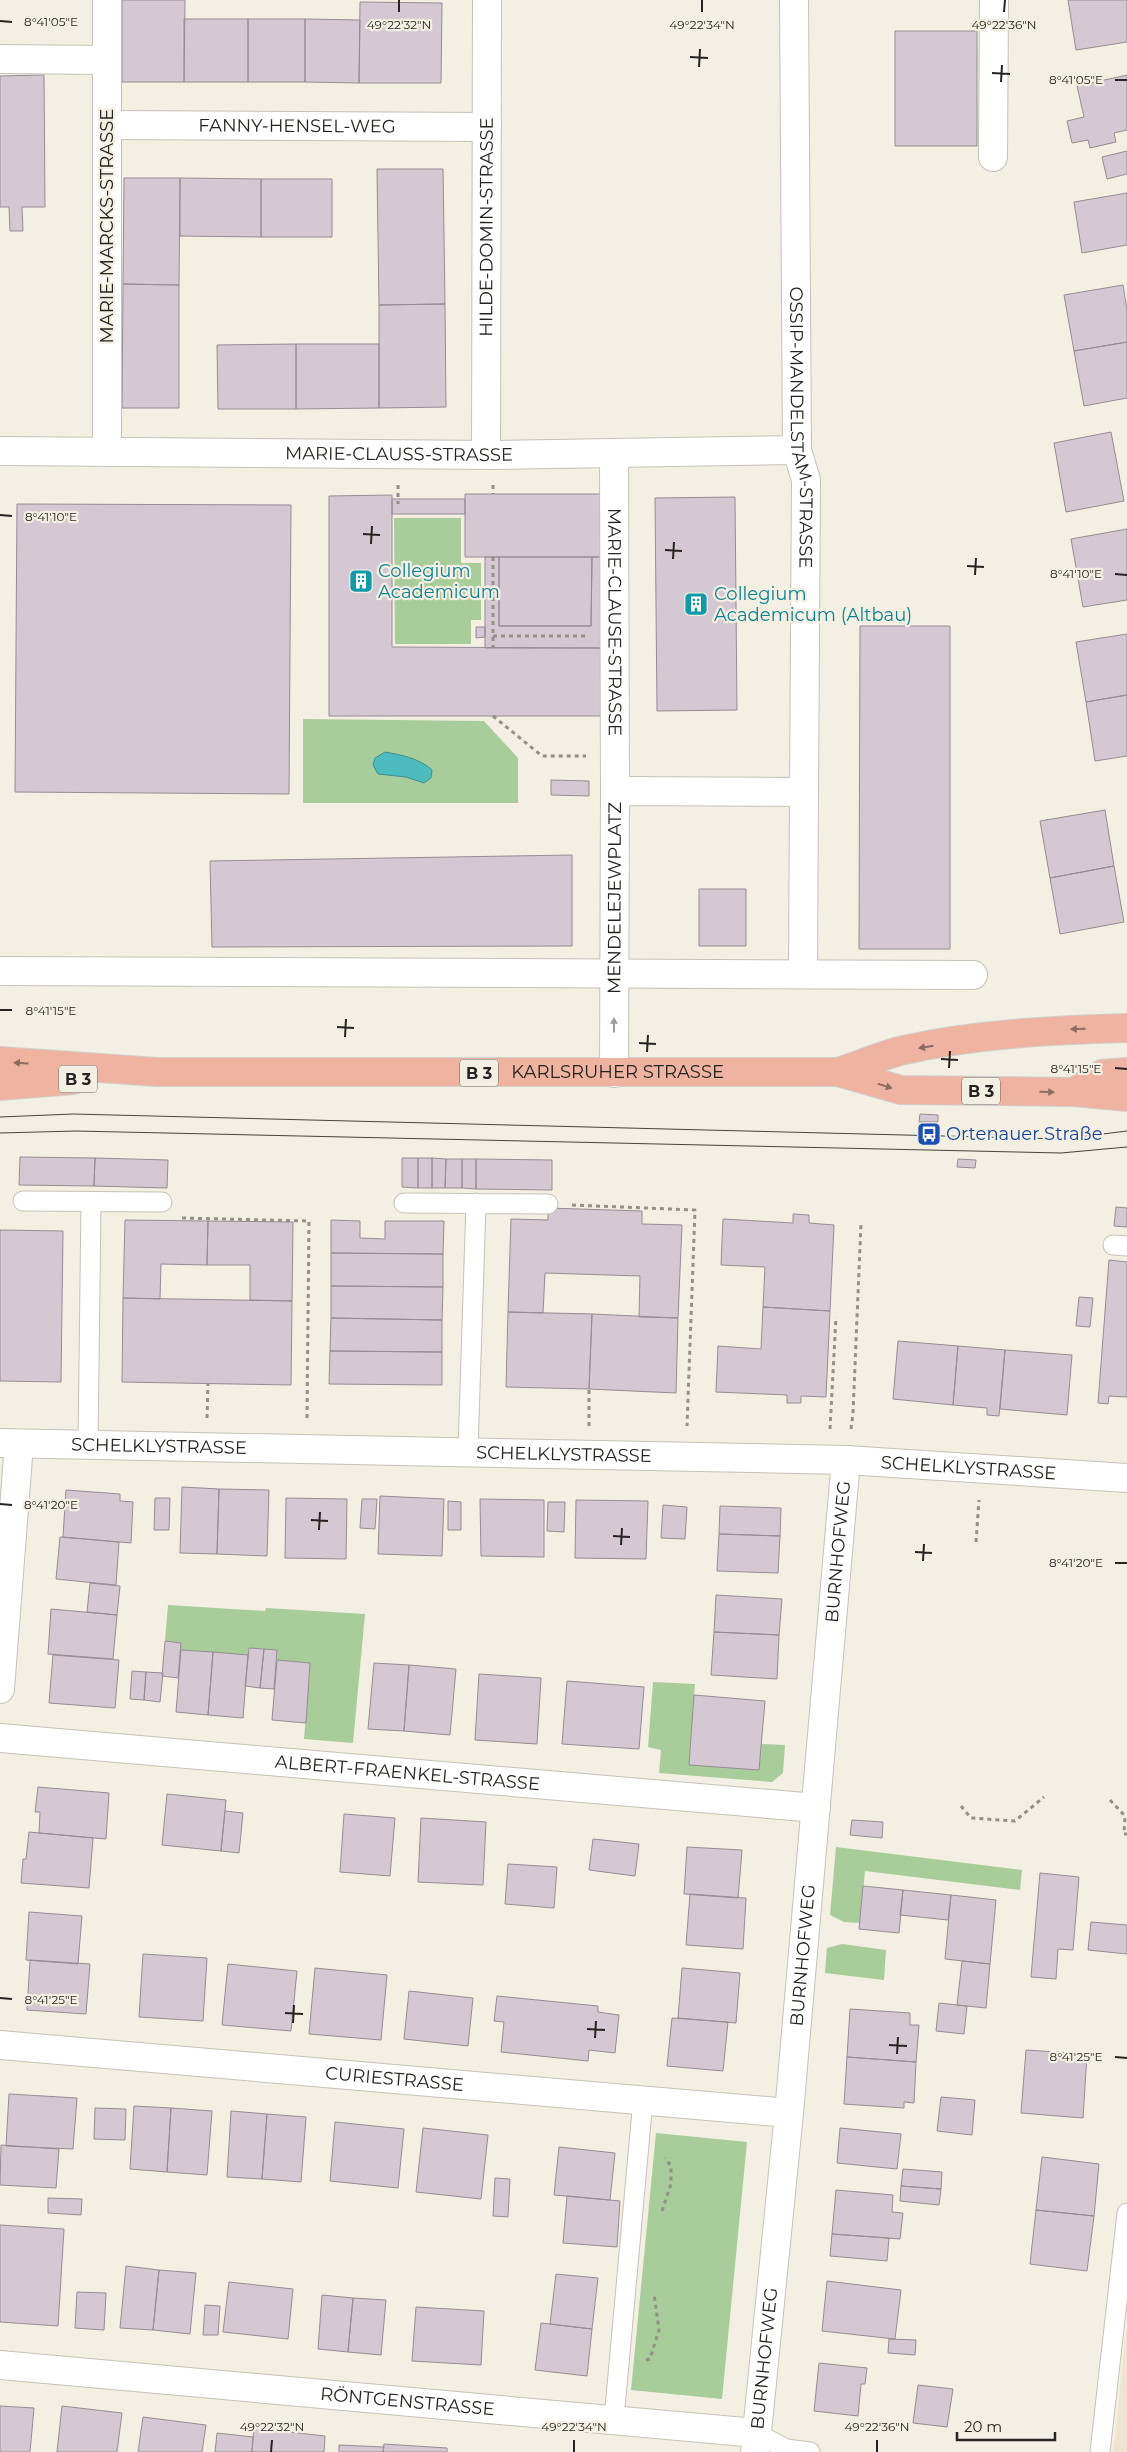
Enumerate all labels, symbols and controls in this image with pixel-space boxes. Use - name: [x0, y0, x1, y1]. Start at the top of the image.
- text: 8°41'05"E: [24, 14, 78, 29]
- text: 49°22'32"N: [367, 17, 431, 32]
- text: 49°22'34"N: [669, 17, 735, 32]
- text: 49°22'36"N: [971, 17, 1037, 32]
- text: 8°41'05"E: [1049, 72, 1103, 87]
- street label: MARIE-MARCKS-STRASSE: [96, 109, 118, 343]
- street label: FANNY-HENSEL-WEG: [198, 114, 396, 138]
- street label: HILDE-DOMIN-STRASSE: [475, 117, 498, 337]
- street label: OSSIP-MANDELSTAM-STRASSE: [785, 286, 817, 568]
- street label: MARIE-CLAUSS-STRASSE: [285, 442, 513, 466]
- street label: MARIE-CLAUSE-STRASSE: [603, 508, 626, 736]
- text: 8°41'10"E: [25, 509, 77, 524]
- place label: Collegium Academicum: [378, 560, 500, 603]
- text: 8°41'10"E: [1050, 566, 1102, 581]
- building icon: Collegium Academicum: [348, 568, 374, 594]
- place label: Collegium Academicum (Altbau): [714, 583, 912, 626]
- building icon: Collegium Academicum (Altbau): [683, 591, 709, 617]
- street label: MENDELEJEWPLATZ: [603, 802, 626, 994]
- text: 8°41'15"E: [26, 1003, 76, 1018]
- one-way arrow: [610, 1016, 618, 1032]
- one-way arrow: [1070, 1026, 1086, 1034]
- one-way arrow: [917, 1043, 933, 1051]
- one-way arrow: [12, 1058, 28, 1066]
- road number: B 3: [460, 1060, 498, 1086]
- street label: KARLSRUHER STRASSE: [511, 1061, 724, 1083]
- text: 8°41'15"E: [1051, 1061, 1101, 1076]
- road number: B 3: [59, 1066, 97, 1092]
- road number: B 3: [962, 1078, 1000, 1104]
- one-way arrow: [878, 1082, 893, 1090]
- one-way arrow: [1039, 1088, 1055, 1096]
- bus stop icon: Ortenauer Straße: [916, 1121, 942, 1147]
- place label: Ortenauer Straße: [946, 1123, 1103, 1145]
- street label: SCHELKLYSTRASSE: [71, 1433, 247, 1459]
- street label: SCHELKLYSTRASSE: [476, 1442, 652, 1467]
- street label: SCHELKLYSTRASSE: [880, 1451, 1057, 1484]
- street label: BURNHOFWEG: [821, 1480, 855, 1624]
- text: 8°41'20"E: [24, 1497, 78, 1512]
- text: 8°41'20"E: [1049, 1555, 1103, 1570]
- street label: ALBERT-FRAENKEL-STRASSE: [274, 1751, 541, 1795]
- street label: BURNHOFWEG: [786, 1883, 820, 2027]
- text: 8°41'25"E: [24, 1992, 78, 2007]
- text: 8°41'25"E: [1049, 2049, 1103, 2064]
- street label: CURIESTRASSE: [324, 2062, 465, 2096]
- street label: BURNHOFWEG: [746, 2287, 782, 2430]
- street label: RÖNTGENSTRASSE: [319, 2383, 495, 2420]
- scale bar: [957, 2410, 1054, 2442]
- text: 20 m: [964, 2417, 1002, 2436]
- text: 49°22'32"N: [240, 2419, 304, 2434]
- text: 49°22'34"N: [541, 2419, 607, 2434]
- text: 49°22'36"N: [844, 2419, 910, 2434]

